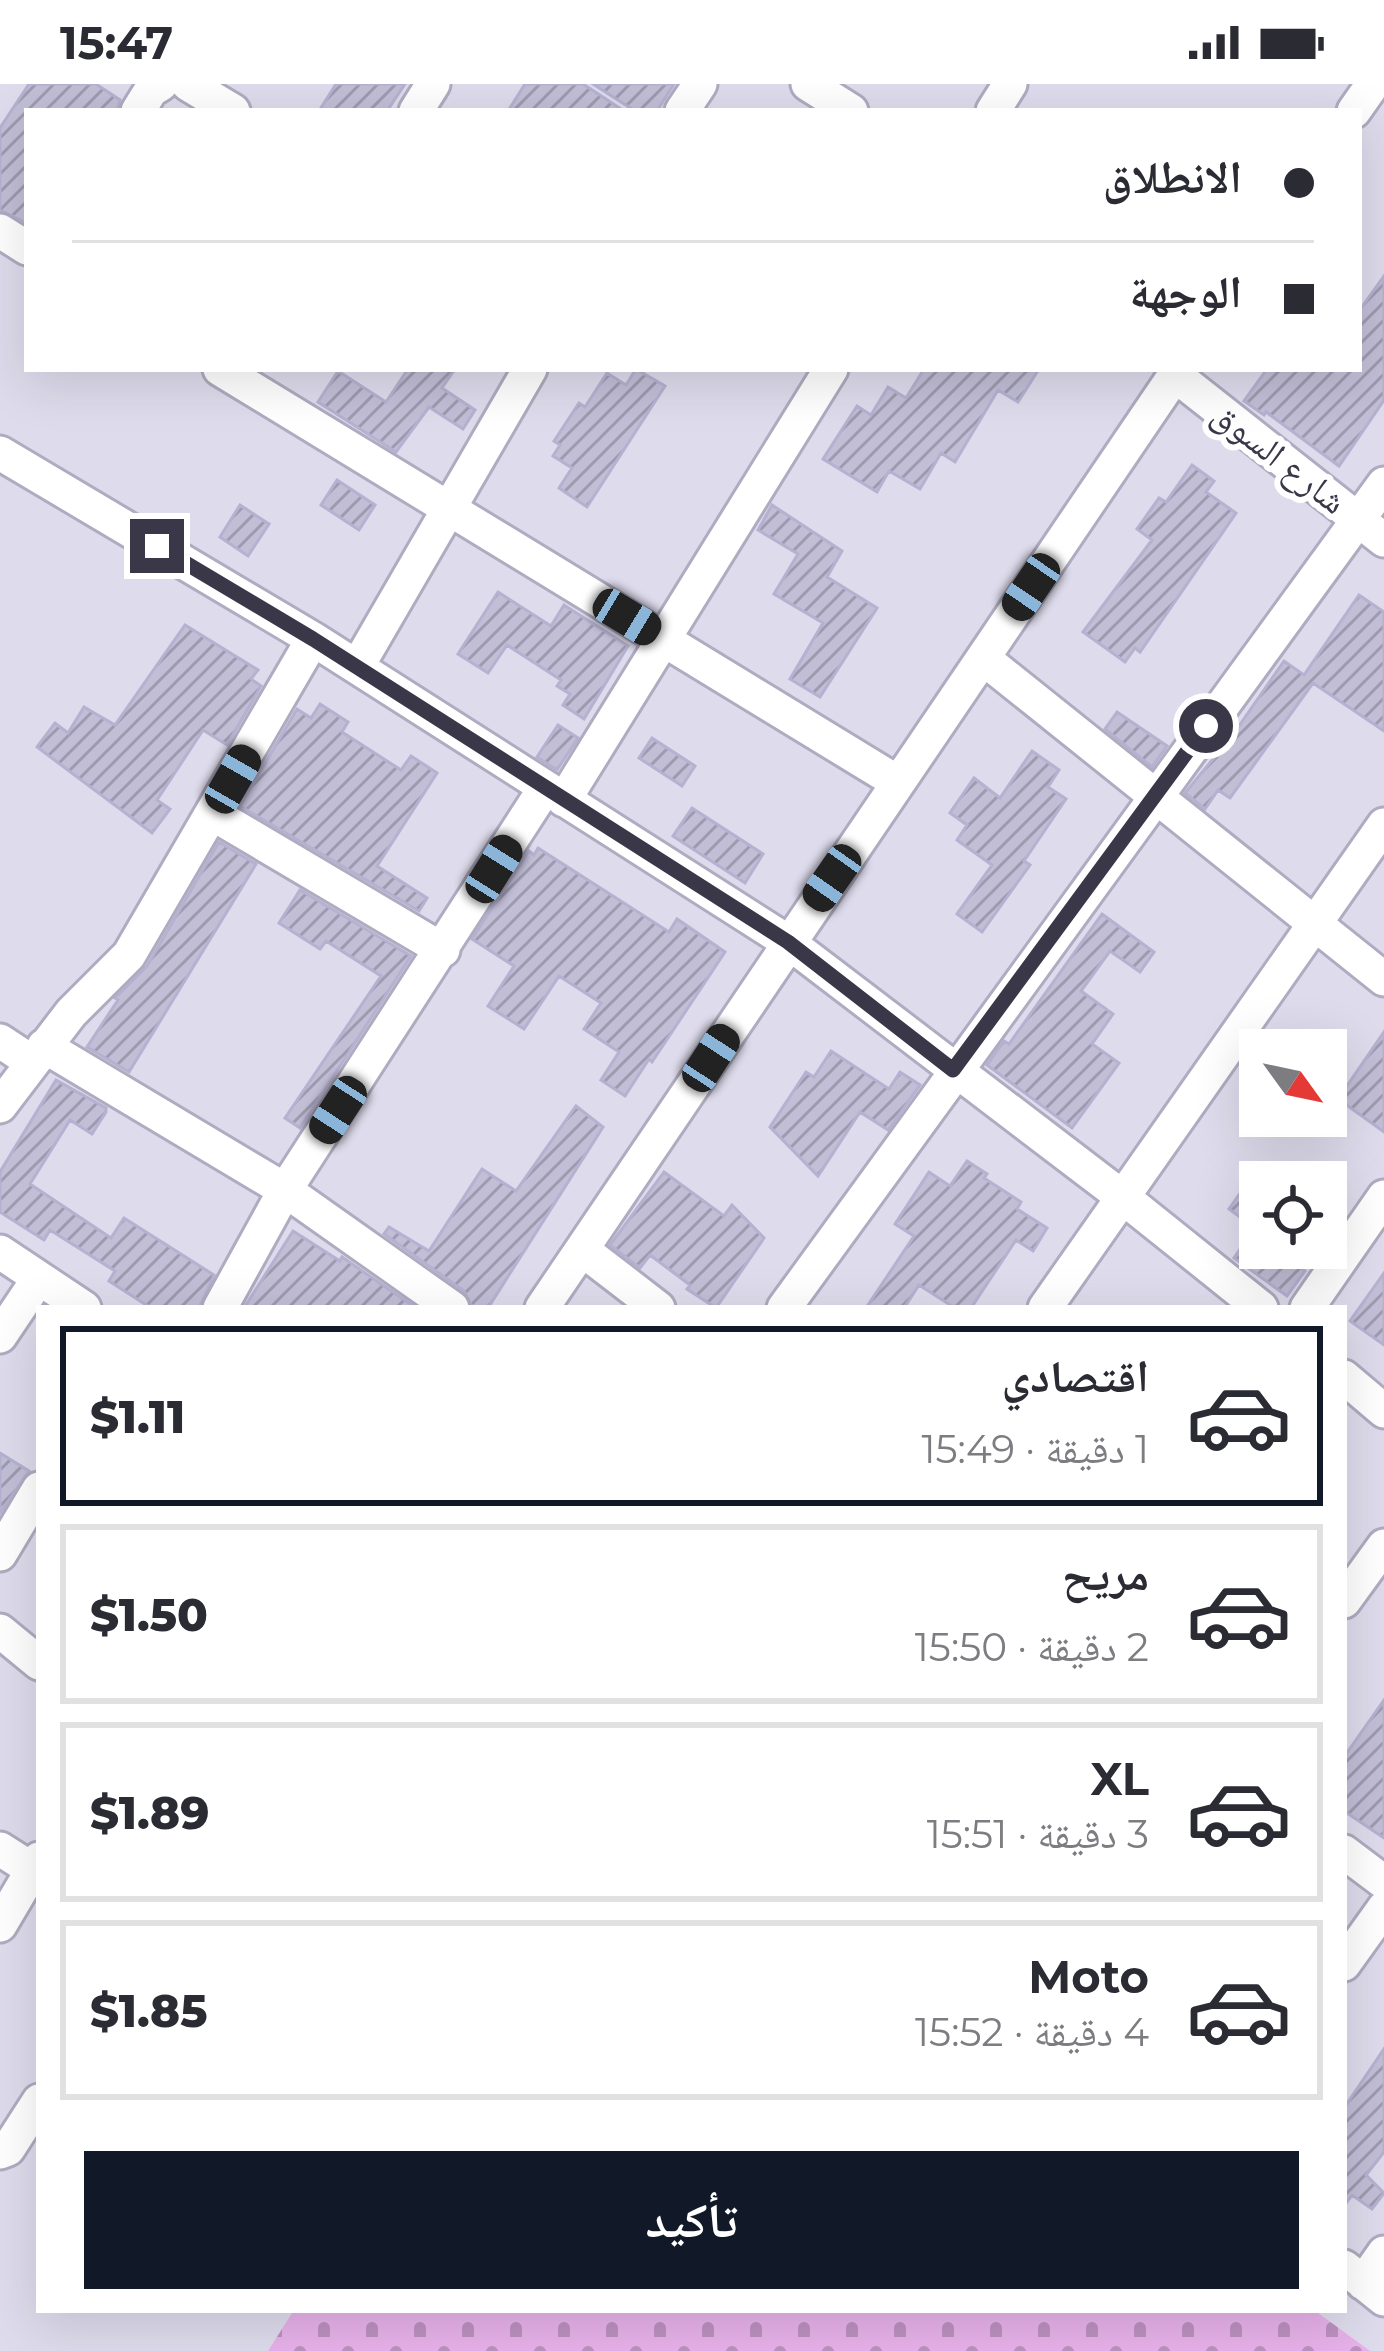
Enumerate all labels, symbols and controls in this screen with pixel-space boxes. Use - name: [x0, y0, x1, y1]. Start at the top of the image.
- text: 15:47: [60, 15, 173, 70]
- text: الانطلاق: [1103, 149, 1242, 204]
- text: الوجهة: [1129, 264, 1242, 319]
- street label: شارع السوق: [1204, 391, 1356, 524]
- route end: [130, 519, 184, 573]
- car: [996, 547, 1066, 627]
- car: [587, 583, 667, 651]
- route start: [1179, 699, 1233, 753]
- car: [199, 739, 267, 819]
- car: [460, 829, 528, 909]
- car: [797, 838, 867, 918]
- car: [676, 1018, 746, 1098]
- north arrow: [1239, 1029, 1347, 1137]
- map controls: [1239, 1029, 1347, 1269]
- car: [303, 1070, 373, 1150]
- button: locate: [1239, 1161, 1347, 1269]
- text: اقتصادي: [1002, 1348, 1149, 1403]
- icon: car: [1185, 1362, 1293, 1470]
- text: $1.11: [90, 1389, 185, 1444]
- text: 1 دقيقة · 15:49: [921, 1425, 1149, 1473]
- text: مريح: [1062, 1546, 1149, 1601]
- icon: car: [1185, 1560, 1293, 1668]
- text: $1.50: [90, 1587, 208, 1642]
- text: 2 دقيقة · 15:50: [915, 1623, 1149, 1671]
- text: XL: [1091, 1751, 1149, 1806]
- icon: car: [1185, 1758, 1293, 1866]
- text: $1.89: [90, 1785, 209, 1840]
- text: 3 دقيقة · 15:51: [927, 1810, 1149, 1858]
- text: Moto: [1028, 1949, 1149, 2004]
- icon: car: [1185, 1956, 1293, 2064]
- text: $1.85: [90, 1983, 208, 2038]
- text: 4 دقيقة · 15:52: [915, 2008, 1149, 2056]
- button: تأكيد: [84, 2151, 1299, 2289]

